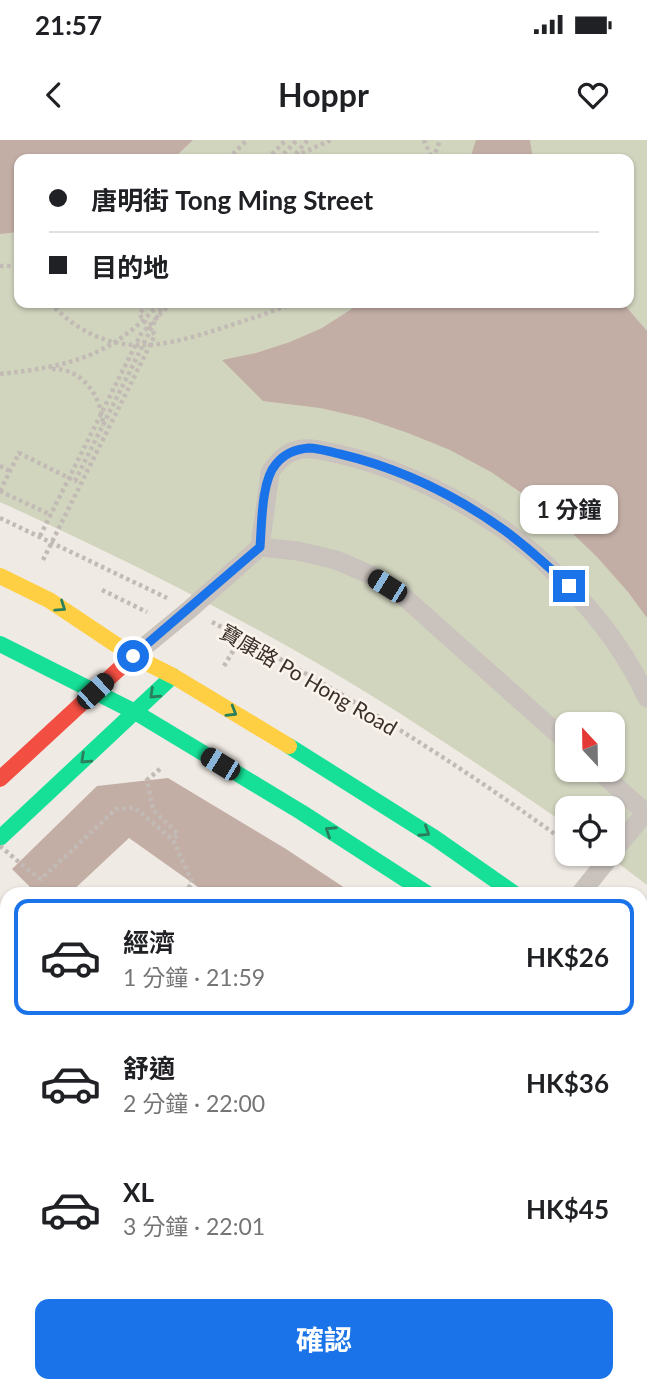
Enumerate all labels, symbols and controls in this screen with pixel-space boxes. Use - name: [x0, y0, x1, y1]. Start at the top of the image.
- text: 21:57: [35, 9, 102, 41]
- text: Hoppr: [278, 75, 369, 114]
- icon: back: [35, 76, 73, 114]
- icon: heart: [574, 76, 612, 114]
- text: 唐明街 Tong Ming Street: [91, 184, 373, 216]
- text: 目的地: [91, 251, 169, 283]
- callout: 1 分鐘: [520, 484, 618, 534]
- text: 1 分鐘: [537, 495, 601, 523]
- car: [364, 566, 411, 606]
- route end: [553, 570, 585, 602]
- one-way arrow: [53, 599, 66, 612]
- street label: 寶康路 Po Hong Road: [216, 618, 402, 740]
- route start: [117, 640, 149, 672]
- car: [73, 669, 118, 713]
- one-way arrow: [149, 686, 162, 699]
- one-way arrow: [224, 703, 237, 716]
- north arrow: [555, 712, 625, 782]
- map controls: [555, 712, 625, 866]
- car: [197, 744, 244, 784]
- one-way arrow: [80, 751, 93, 763]
- button: locate: [555, 796, 625, 866]
- one-way arrow: [417, 823, 430, 836]
- one-way arrow: [324, 826, 337, 839]
- icon: car: [39, 926, 102, 989]
- text: 經濟: [123, 926, 175, 958]
- text: HK$26: [526, 941, 609, 973]
- text: 1 分鐘 · 21:59: [123, 963, 265, 991]
- icon: car: [39, 1052, 102, 1115]
- text: 舒適: [123, 1052, 175, 1084]
- text: HK$36: [526, 1067, 609, 1099]
- text: 2 分鐘 · 22:00: [123, 1089, 265, 1117]
- text: XL: [123, 1176, 154, 1208]
- icon: car: [39, 1178, 102, 1241]
- text: HK$45: [526, 1193, 609, 1225]
- text: 3 分鐘 · 22:01: [123, 1212, 265, 1240]
- button: 確認: [35, 1299, 613, 1379]

